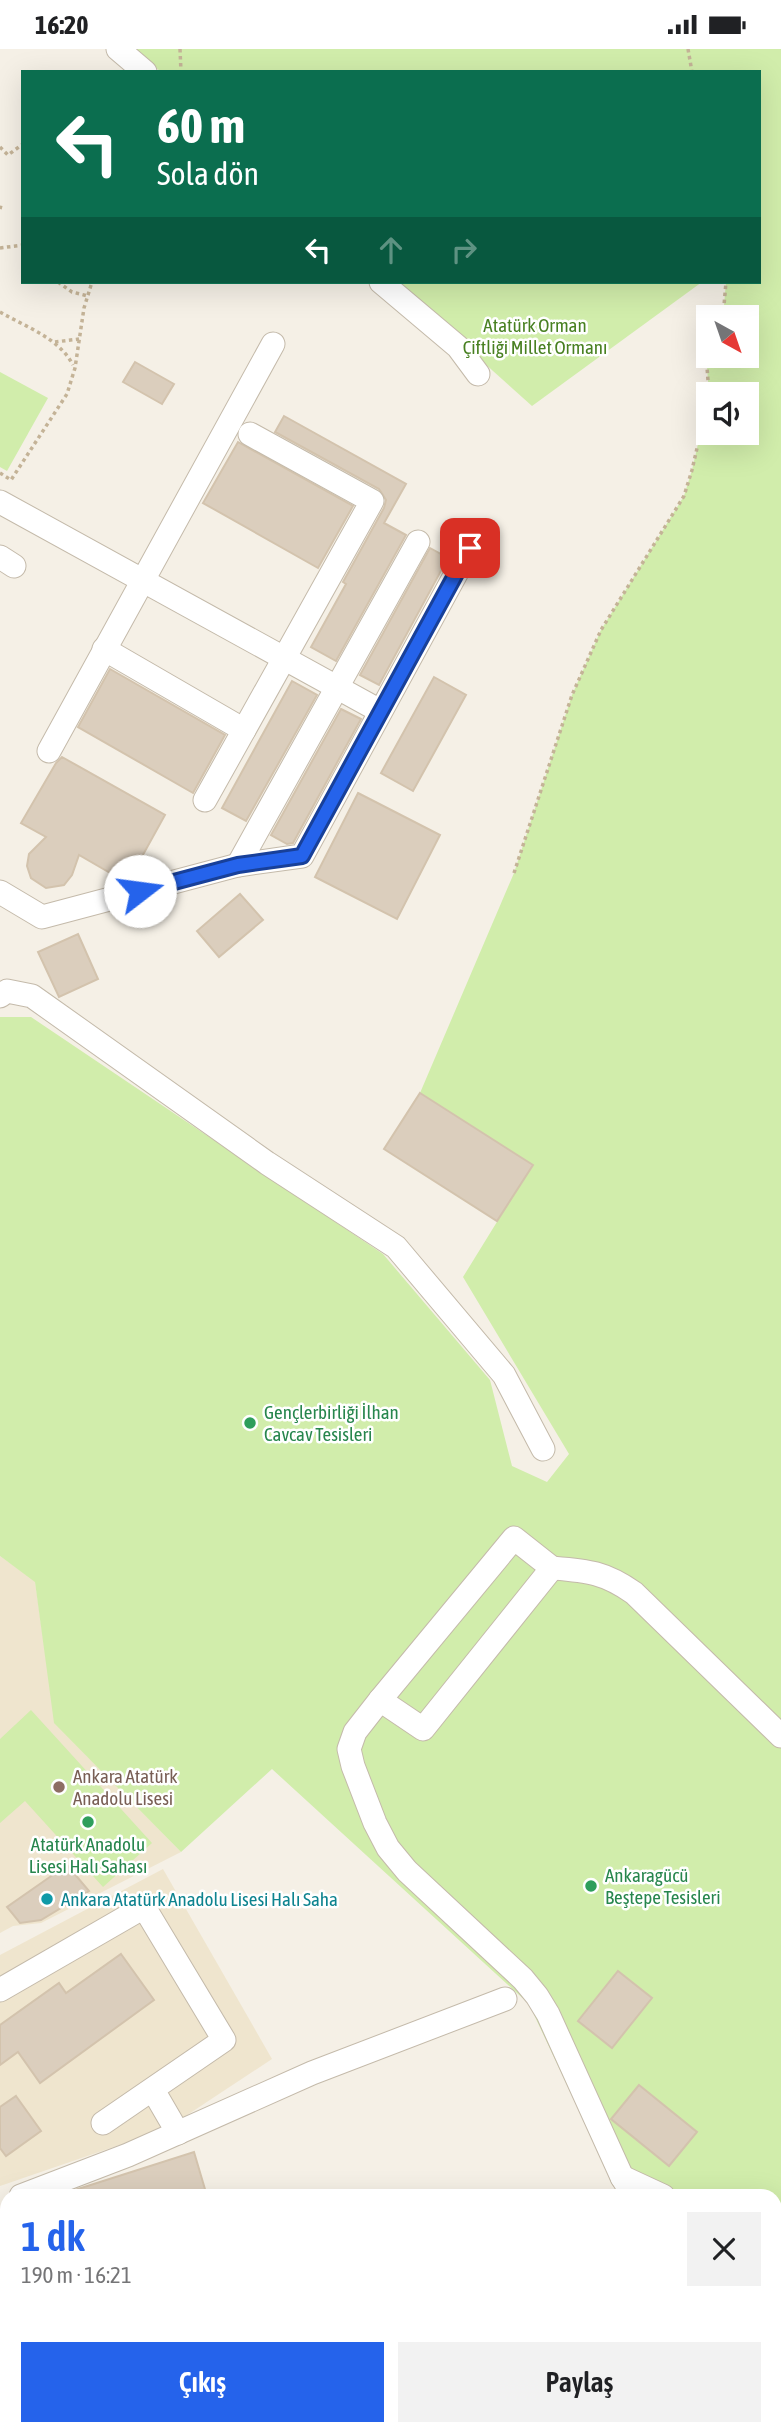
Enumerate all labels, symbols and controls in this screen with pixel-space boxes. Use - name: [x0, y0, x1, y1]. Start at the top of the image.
- text: 16:20: [35, 10, 89, 40]
- text: 60 m: [157, 97, 245, 153]
- icon: left: [42, 98, 133, 189]
- text: Sola dön: [157, 155, 259, 192]
- icon: left: [299, 231, 337, 269]
- icon: ahead: [372, 231, 410, 269]
- icon: right: [445, 231, 483, 269]
- north arrow: [696, 305, 760, 367]
- map controls: [696, 305, 759, 445]
- park label: Atatürk Orman Çiftliği Millet Ormanı: [463, 314, 607, 358]
- button: sound: [696, 382, 759, 445]
- pin: [440, 518, 500, 578]
- icon: arrive: [451, 529, 489, 567]
- position arrow: [103, 854, 177, 928]
- place label: Gençlerbirliği İlhan Cavcav Tesisleri: [264, 1401, 399, 1445]
- marker: Gençlerbirliği İlhan Cavcav Tesisleri: [242, 1415, 258, 1431]
- place label: Ankara Atatürk Anadolu Lisesi: [73, 1765, 178, 1809]
- marker: Ankara Atatürk Anadolu Lisesi: [51, 1779, 67, 1795]
- marker: Atatürk Anadolu Lisesi Halı Sahası: [80, 1814, 96, 1830]
- place label: Atatürk Anadolu Lisesi Halı Sahası: [29, 1833, 147, 1877]
- place label: Ankaragücü Beştepe Tesisleri: [605, 1864, 721, 1908]
- marker: Ankaragücü Beştepe Tesisleri: [583, 1878, 599, 1894]
- place label: Ankara Atatürk Anadolu Lisesi Halı Saha: [61, 1888, 338, 1910]
- marker: Ankara Atatürk Anadolu Lisesi Halı Saha: [39, 1891, 55, 1907]
- text: 1 dk: [21, 2212, 85, 2260]
- button: close: [687, 2212, 761, 2286]
- text: 190 m · 16:21: [21, 2262, 132, 2288]
- button: Çıkış: [21, 2342, 384, 2422]
- button: Paylaş: [398, 2342, 761, 2422]

